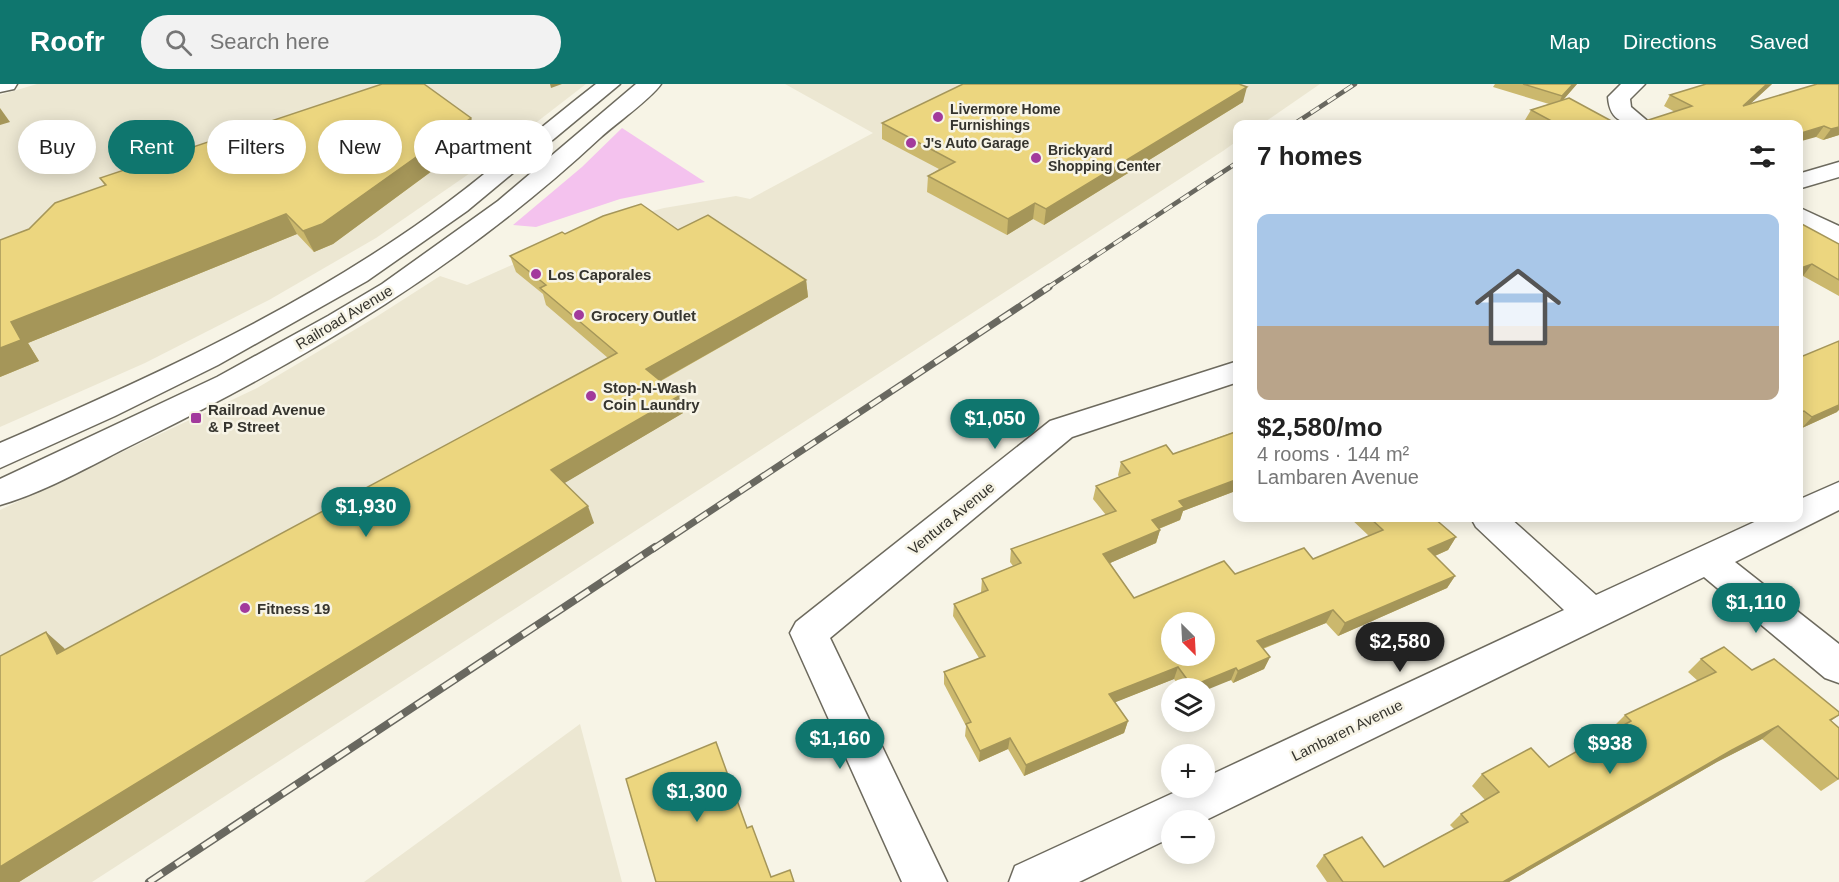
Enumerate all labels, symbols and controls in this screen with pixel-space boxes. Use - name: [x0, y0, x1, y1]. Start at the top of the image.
- search box: [141, 15, 561, 69]
- text: Roofr: [30, 26, 105, 57]
- icon: search: [162, 26, 195, 59]
- text: Search here: [210, 29, 330, 54]
- text: Map: [1549, 30, 1590, 53]
- text: Directions: [1623, 30, 1716, 53]
- text: Saved: [1749, 30, 1809, 53]
- place label: Livermore Home Furnishings: [950, 101, 1061, 133]
- marker: Livermore Home Furnishings: [931, 110, 945, 124]
- chip: Buy: [18, 120, 96, 174]
- chip: Rent: [108, 120, 195, 174]
- chip: Filters: [207, 120, 306, 174]
- chip: New: [318, 120, 402, 174]
- chip: Apartment: [414, 120, 553, 174]
- place label: J's Auto Garage: [923, 135, 1029, 151]
- marker: J's Auto Garage: [904, 136, 918, 150]
- icon: filters: [1746, 140, 1779, 173]
- text: 7 homes: [1257, 141, 1363, 171]
- place label: Brickyard Shopping Center: [1048, 142, 1161, 174]
- marker: Brickyard Shopping Center: [1029, 151, 1043, 165]
- icon: home: [1464, 253, 1572, 361]
- place label: Los Caporales: [548, 266, 651, 283]
- marker: Los Caporales: [529, 267, 543, 281]
- street label: Railroad Avenue: [293, 281, 395, 353]
- place label: Grocery Outlet: [591, 307, 696, 324]
- marker: Grocery Outlet: [572, 308, 586, 322]
- place label: Stop-N-Wash Coin Laundry: [603, 379, 700, 413]
- marker: Stop-N-Wash Coin Laundry: [584, 389, 598, 403]
- pin: $1,050: [946, 399, 1044, 450]
- place label: Railroad Avenue & P Street: [208, 401, 325, 435]
- text: $1,050: [964, 407, 1026, 429]
- marker: Railroad Avenue & P Street: [189, 411, 203, 425]
- text: $2,580/mo: [1257, 412, 1383, 442]
- text: 4 rooms · 144 m²: [1257, 443, 1409, 465]
- text: Lambaren Avenue: [1257, 466, 1419, 488]
- street label: Ventura Avenue: [905, 478, 997, 558]
- pin: $1,930: [317, 487, 415, 538]
- text: $1,930: [335, 495, 397, 517]
- pin: $1,110: [1707, 583, 1805, 634]
- text: $1,110: [1726, 591, 1786, 613]
- place label: Fitness 19: [257, 600, 330, 617]
- marker: Fitness 19: [238, 601, 252, 615]
- north arrow: [1161, 612, 1215, 666]
- map controls: [1161, 612, 1215, 864]
- pin: $2,580: [1351, 622, 1449, 673]
- text: $2,580: [1369, 630, 1431, 652]
- button: layers: [1161, 678, 1215, 732]
- street label: Lambaren Avenue: [1289, 696, 1405, 764]
- pin: $1,160: [791, 719, 889, 770]
- pin: $938: [1574, 724, 1646, 775]
- text: $1,160: [809, 727, 871, 749]
- text: $938: [1588, 732, 1632, 754]
- button: +: [1161, 744, 1215, 798]
- pin: $1,300: [648, 772, 746, 823]
- text: $1,300: [666, 780, 728, 802]
- button: −: [1161, 810, 1215, 864]

